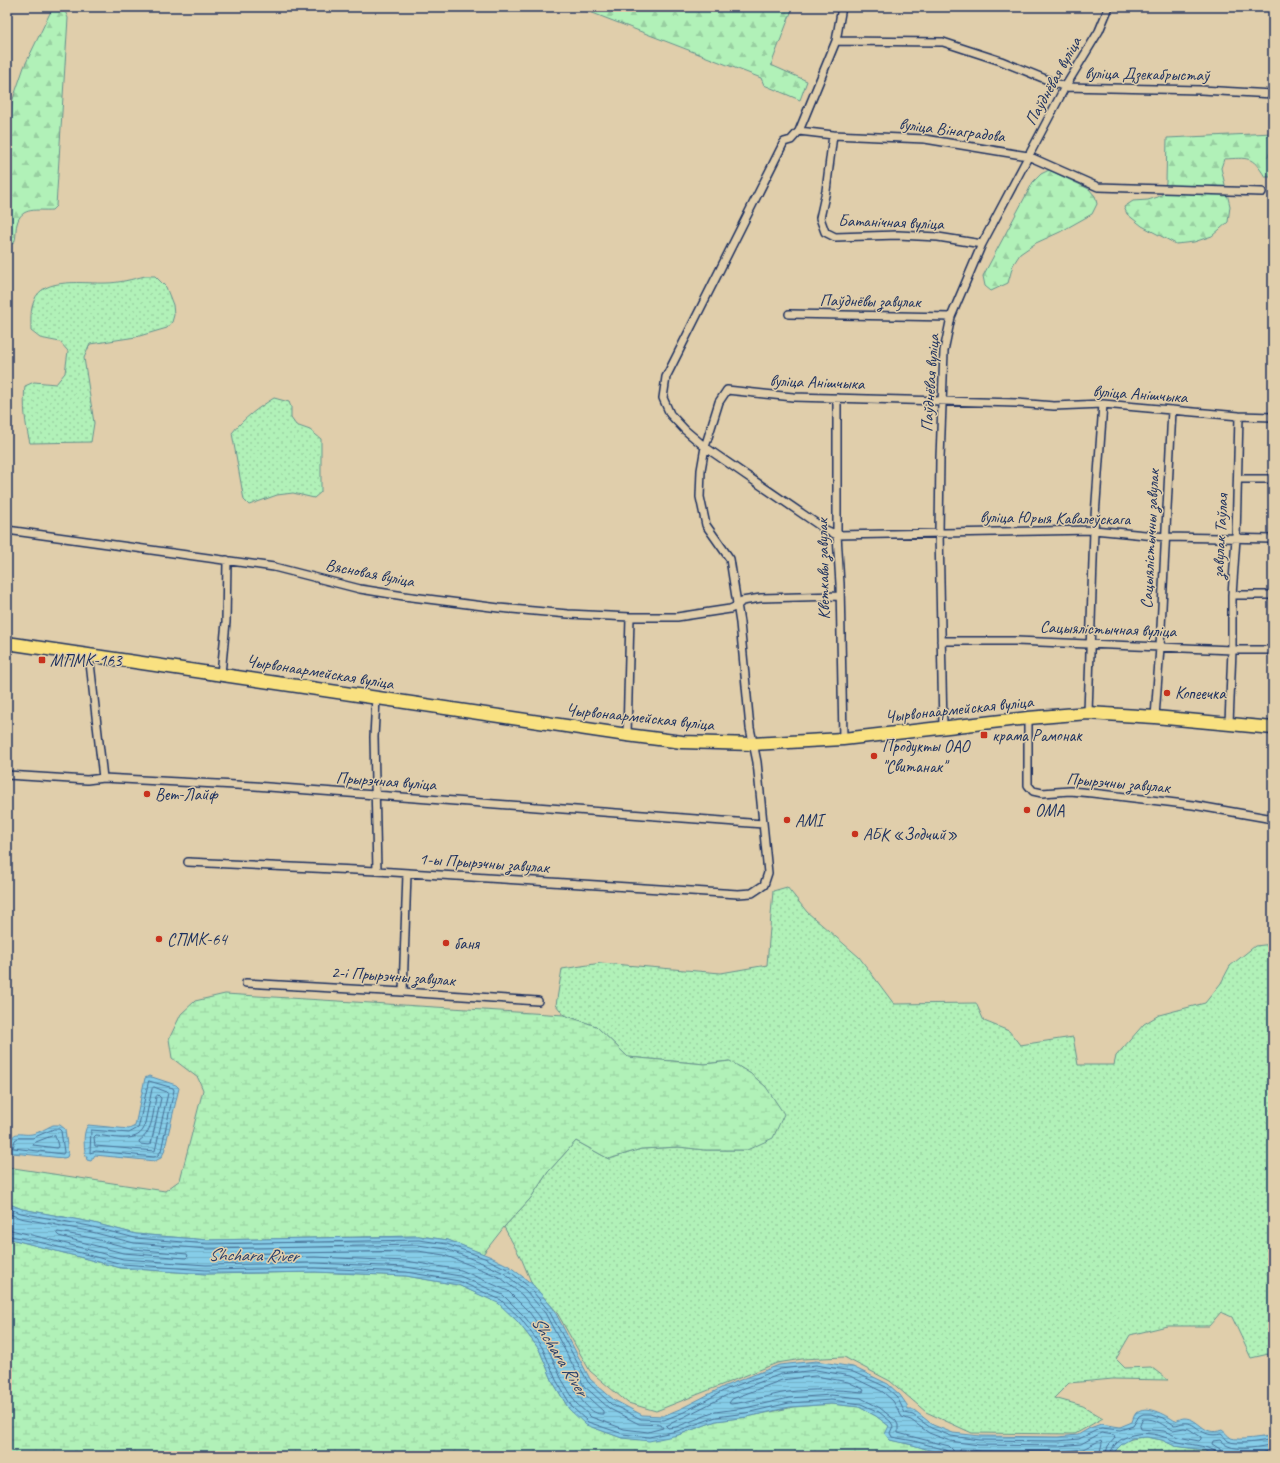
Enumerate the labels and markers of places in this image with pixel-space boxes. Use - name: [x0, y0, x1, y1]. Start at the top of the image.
- place label: МПМК-163: [50, 650, 123, 671]
- marker: МПМК-163: [37, 655, 47, 665]
- place label: Копеечка: [1175, 683, 1227, 704]
- marker: Копеечка: [1162, 688, 1172, 698]
- place label: крама Рамонак: [992, 725, 1083, 746]
- marker: крама Рамонак: [979, 730, 989, 740]
- place label: Продукты ОАО "Свитанак": [882, 736, 971, 777]
- marker: Продукты ОАО "Свитанак": [869, 751, 879, 761]
- place label: Вет-Лайф: [155, 784, 219, 805]
- marker: Вет-Лайф: [142, 789, 152, 799]
- place label: ОМА: [1035, 800, 1065, 821]
- marker: ОМА: [1022, 805, 1032, 815]
- place label: AMI: [795, 810, 827, 831]
- marker: AMI: [782, 815, 792, 825]
- place label: АБК «Зодчий»: [863, 824, 958, 845]
- marker: АБК «Зодчий»: [850, 829, 860, 839]
- place label: СПМК-64: [167, 929, 229, 950]
- place label: баня: [454, 933, 480, 954]
- marker: СПМК-64: [154, 934, 164, 944]
- marker: баня: [441, 938, 451, 948]

